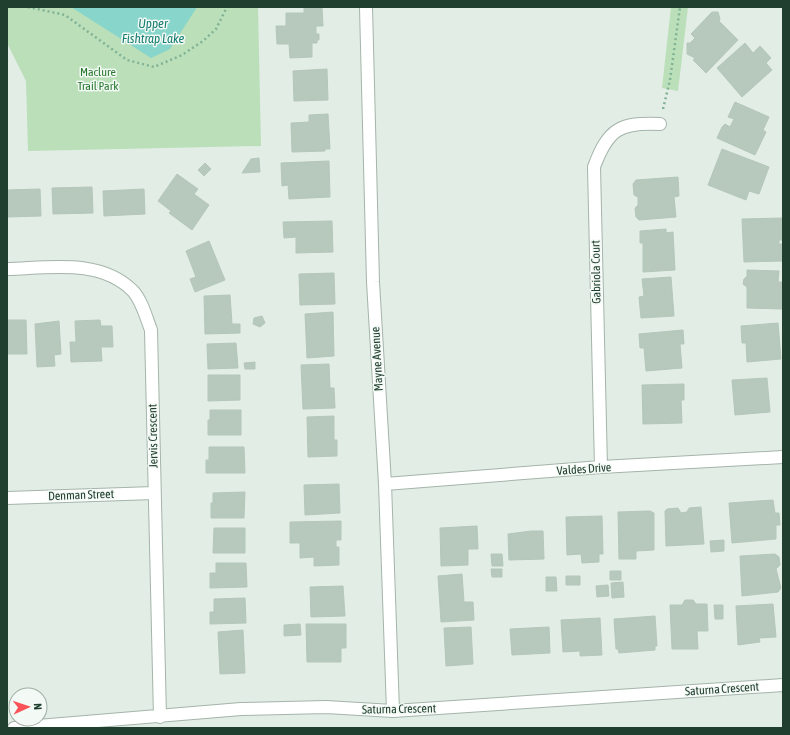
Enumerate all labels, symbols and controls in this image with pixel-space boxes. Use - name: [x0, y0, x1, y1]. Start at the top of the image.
- water label: Upper Fishtrap Lake: [122, 16, 184, 46]
- park label: Maclure Trail Park: [77, 65, 119, 93]
- street label: Gabriola Court: [588, 239, 604, 304]
- street label: Mayne Avenue: [368, 326, 386, 392]
- street label: Jervis Crescent: [145, 403, 161, 468]
- street label: Valdes Drive: [556, 460, 612, 478]
- street label: Denman Street: [48, 487, 115, 503]
- street label: Saturna Crescent: [684, 679, 760, 699]
- north arrow: [8, 687, 48, 727]
- street label: Saturna Crescent: [362, 701, 437, 717]
- text: N: [32, 703, 44, 710]

